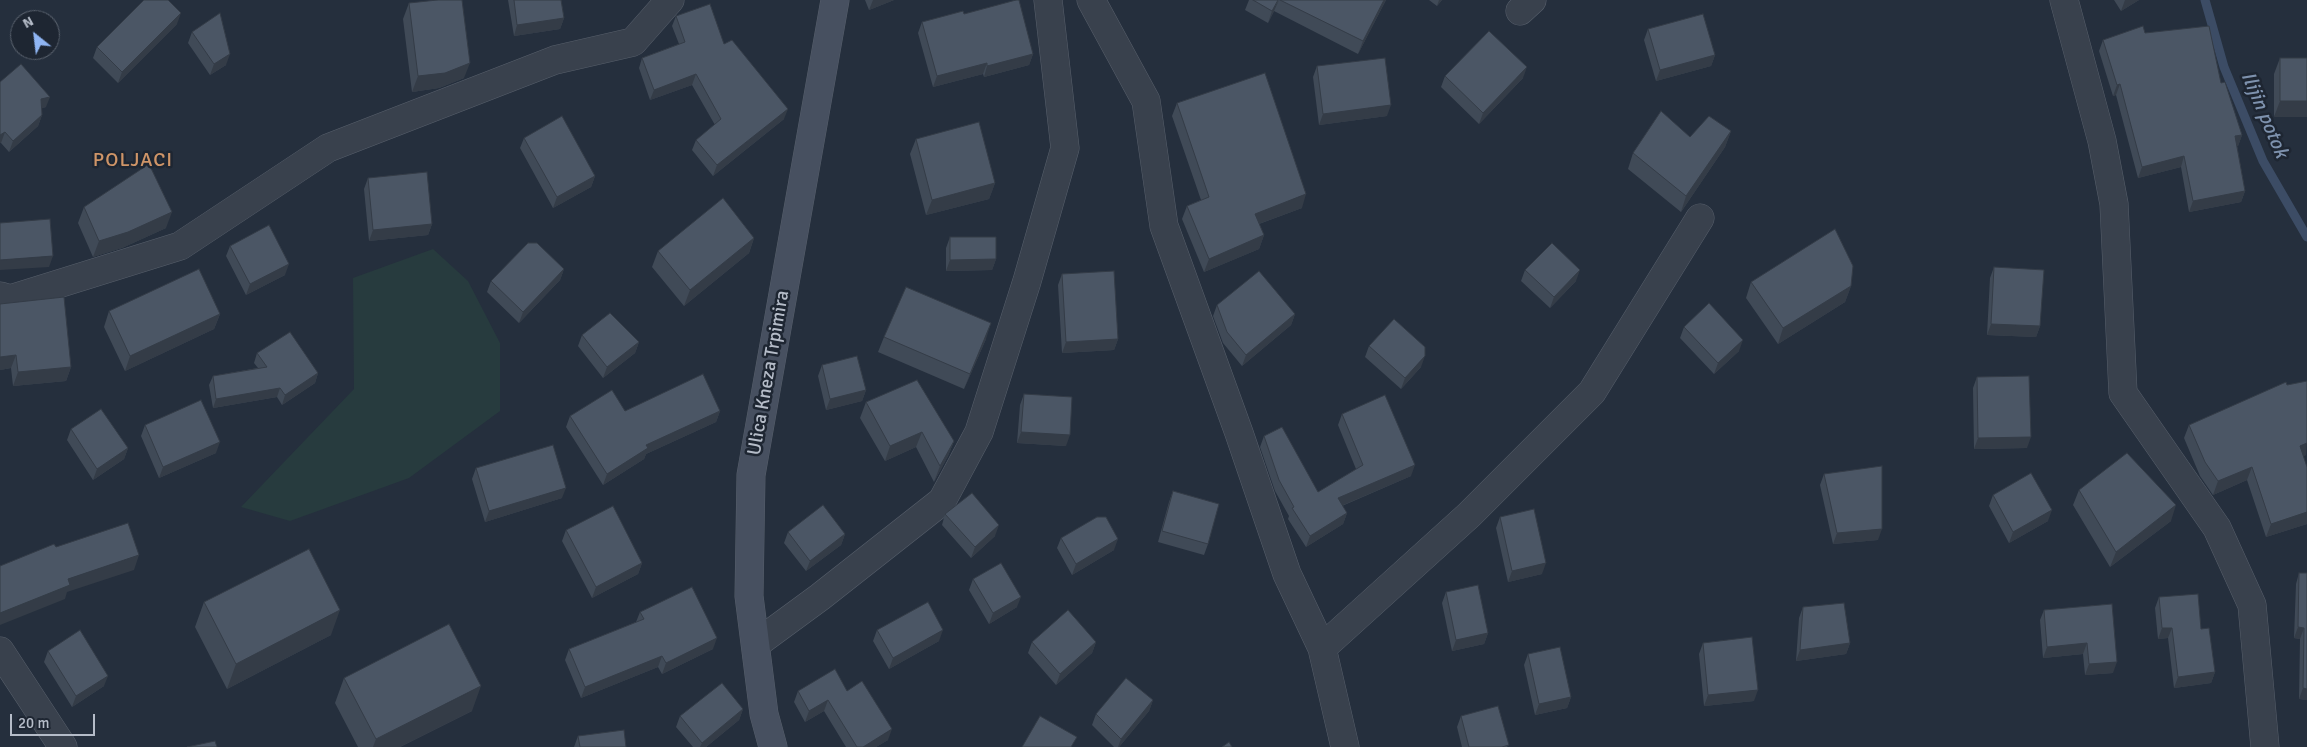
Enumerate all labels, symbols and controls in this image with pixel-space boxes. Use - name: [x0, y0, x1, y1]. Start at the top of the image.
- north arrow: [10, 10, 60, 60]
- text: N: [20, 13, 36, 32]
- water label: Ilijin potok: [2235, 68, 2293, 162]
- district label: POLJACI: [92, 149, 174, 173]
- street label: Ulica Kneza Trpimira: [743, 289, 795, 457]
- scale bar: [12, 704, 98, 736]
- text: 20 m: [18, 714, 49, 732]

